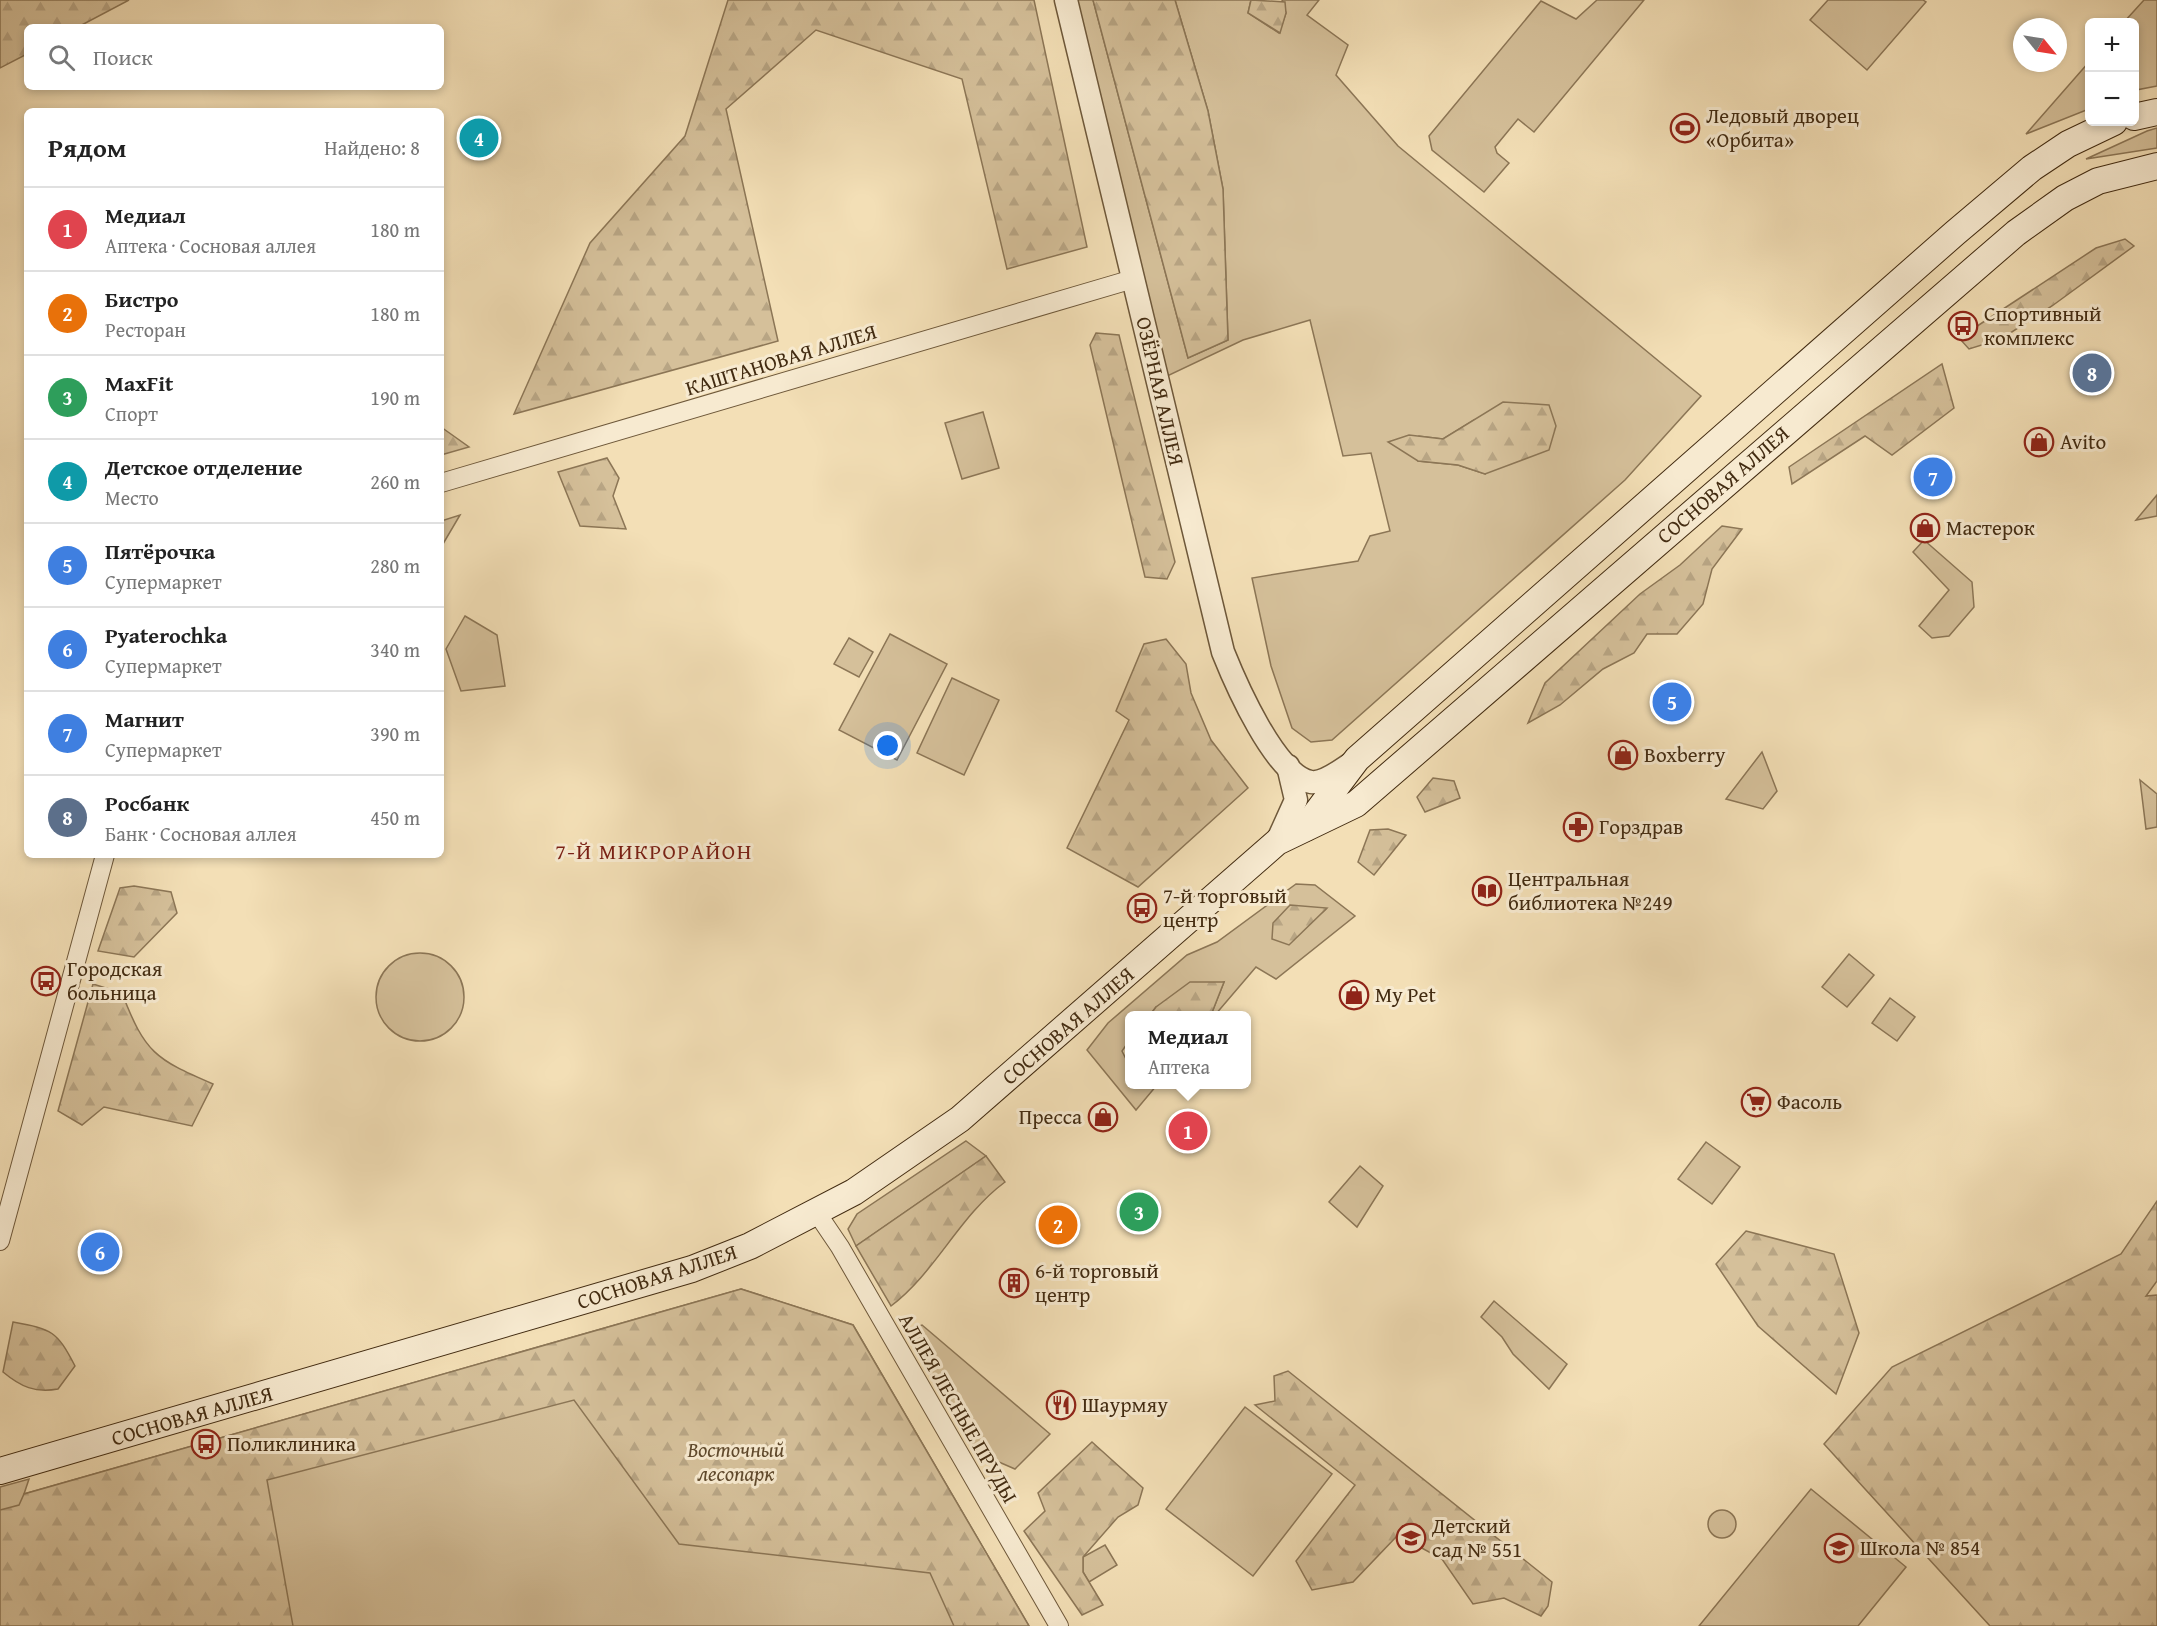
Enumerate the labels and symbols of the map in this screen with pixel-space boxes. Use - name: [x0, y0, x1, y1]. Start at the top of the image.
- north arrow: [2013, 18, 2067, 72]
- place label: Ледовый дворец «Орбита»: [1706, 100, 1859, 155]
- sports icon: Ледовый дворец «Орбита»: [1669, 112, 1701, 144]
- pin: 4: [460, 116, 498, 160]
- place label: Спортивный комплекс: [1984, 298, 2102, 353]
- bus stop icon: Спортивный комплекс: [1947, 310, 1979, 342]
- street label: ОЗЁРНАЯ АЛЛЕЯ: [1128, 314, 1193, 468]
- street label: КАШТАНОВАЯ АЛЛЕЯ: [681, 316, 880, 403]
- pin: 8: [2072, 350, 2112, 395]
- street label: СОСНОВАЯ АЛЛЕЯ: [1650, 418, 1796, 551]
- shop icon: Avito: [2023, 426, 2055, 458]
- place label: Avito: [2060, 426, 2106, 457]
- pin: 7: [1914, 454, 1952, 500]
- shop icon: Мастерок: [1909, 512, 1941, 544]
- place label: Мастерок: [1946, 512, 2035, 543]
- pin: 5: [1652, 680, 1692, 724]
- your location: [873, 731, 902, 760]
- shop icon: Boxberry: [1607, 739, 1639, 771]
- place label: Boxberry: [1644, 739, 1726, 770]
- pharmacy icon: Горздрав: [1562, 811, 1594, 843]
- place label: Горздрав: [1599, 811, 1683, 842]
- district label: 7-Й МИКРОРАЙОН: [555, 835, 753, 867]
- place label: Центральная библиотека №249: [1508, 863, 1673, 918]
- library icon: Центральная библиотека №249: [1471, 875, 1503, 907]
- place label: 7-й торговый центр: [1163, 880, 1287, 935]
- bus stop icon: 7-й торговый центр: [1126, 892, 1158, 924]
- place label: Городская больница: [67, 953, 163, 1008]
- street label: СОСНОВАЯ АЛЛЕЯ: [995, 959, 1141, 1092]
- bus stop icon: Городская больница: [30, 965, 62, 997]
- shop icon: My Pet: [1338, 979, 1370, 1011]
- place label: My Pet: [1375, 979, 1436, 1010]
- supermarket icon: Фасоль: [1740, 1086, 1772, 1118]
- place label: Фасоль: [1777, 1086, 1842, 1117]
- place label: Пресса: [1019, 1101, 1082, 1132]
- shop icon: Пресса: [1087, 1101, 1119, 1133]
- pin: 1: [1168, 1108, 1208, 1154]
- pin: 3: [1120, 1190, 1158, 1234]
- pin: 2: [1038, 1202, 1078, 1248]
- pin: 6: [80, 1230, 120, 1274]
- street label: СОСНОВАЯ АЛЛЕЯ: [573, 1236, 741, 1317]
- place label: 6-й торговый центр: [1035, 1255, 1159, 1310]
- building icon: 6-й торговый центр: [998, 1267, 1030, 1299]
- street label: АЛЛЕЯ ЛЕСНЫЕ ПРУДЫ: [891, 1307, 1026, 1509]
- street label: СОСНОВАЯ АЛЛЕЯ: [108, 1378, 276, 1453]
- restaurant icon: Шаурмяу: [1045, 1389, 1077, 1421]
- place label: Шаурмяу: [1082, 1389, 1168, 1420]
- bus stop icon: Поликлиника: [190, 1428, 222, 1460]
- place label: Поликлиника: [227, 1428, 356, 1459]
- park label: Восточный лесопарк: [686, 1434, 785, 1489]
- place label: Детский сад № 551: [1431, 1510, 1522, 1565]
- school or university icon: Детский сад № 551: [1395, 1522, 1427, 1554]
- school or university icon: Школа № 854: [1823, 1532, 1855, 1564]
- place label: Школа № 854: [1860, 1532, 1980, 1563]

